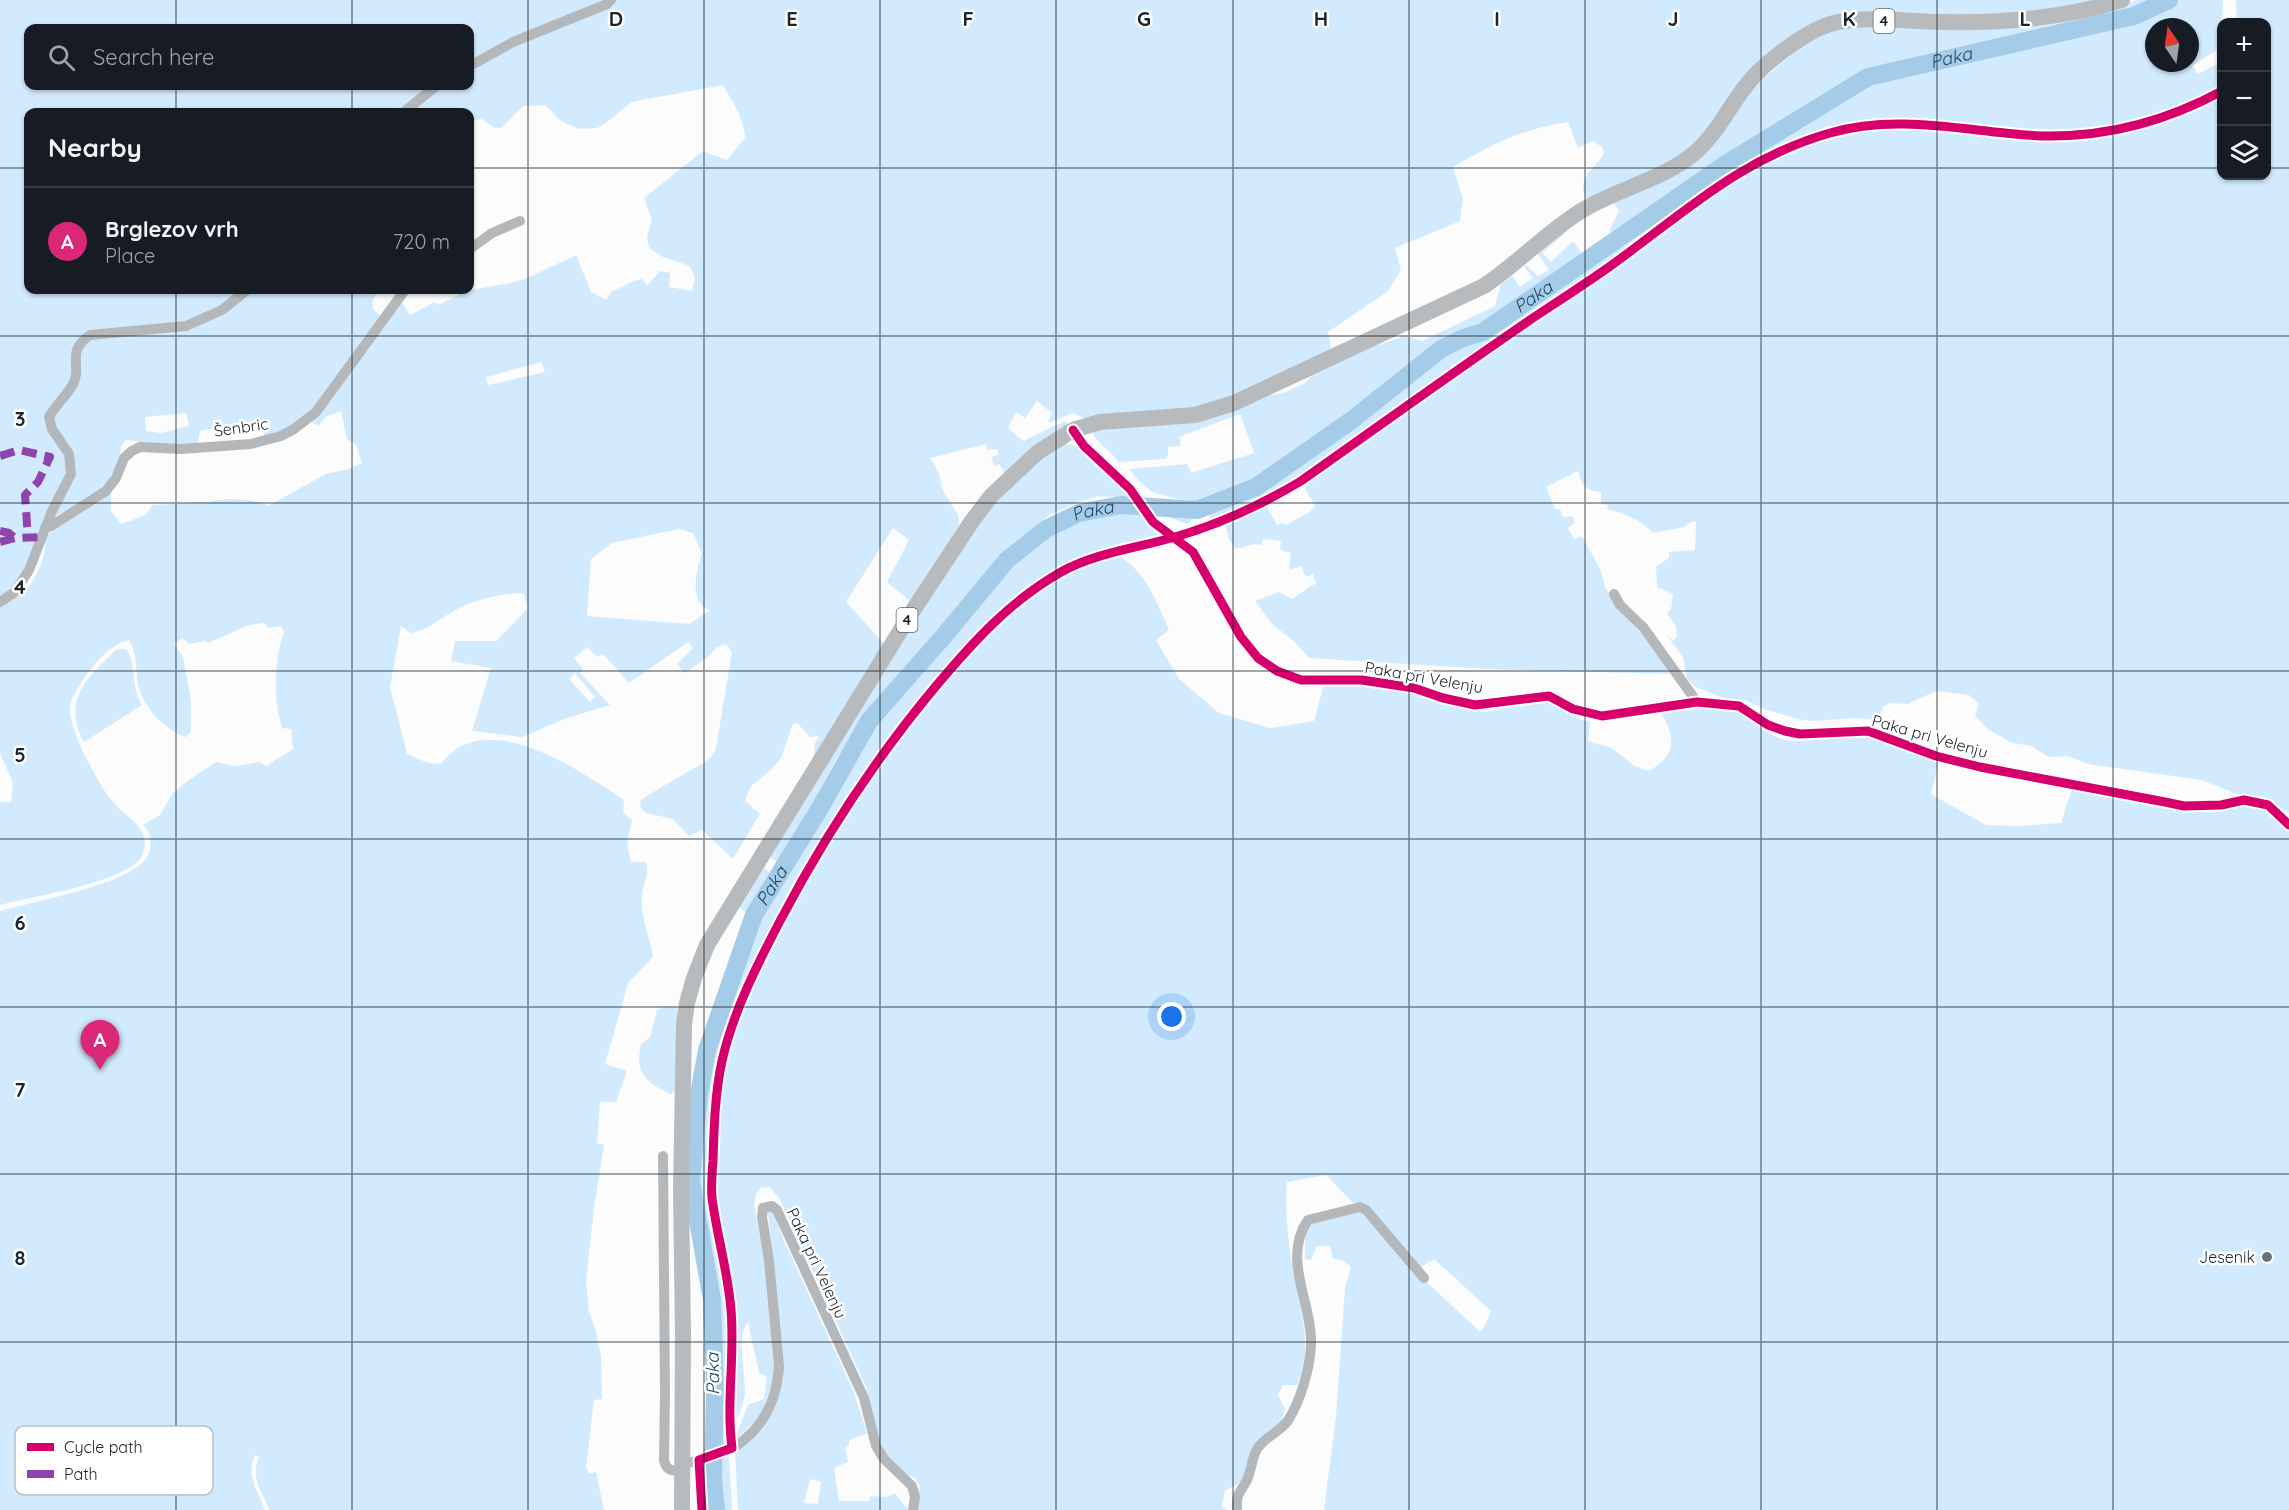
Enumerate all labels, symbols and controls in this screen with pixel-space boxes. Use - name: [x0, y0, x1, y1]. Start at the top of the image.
- text: D: [609, 6, 623, 31]
- text: E: [786, 6, 798, 31]
- text: F: [962, 6, 974, 31]
- text: G: [1137, 6, 1151, 31]
- text: H: [1314, 6, 1328, 31]
- text: I: [1494, 6, 1500, 31]
- text: J: [1667, 6, 1679, 31]
- text: K: [1842, 6, 1856, 31]
- text: L: [2019, 6, 2031, 31]
- road number: 4: [1874, 9, 1894, 33]
- north arrow: [2145, 18, 2199, 72]
- map controls: [2217, 18, 2271, 180]
- button: +: [2217, 18, 2271, 72]
- search box: [24, 24, 474, 90]
- icon: search: [45, 41, 78, 74]
- water label: Paka: [1928, 41, 1975, 73]
- text: Search here: [93, 43, 214, 71]
- button: −: [2217, 72, 2271, 126]
- button: layers: [2217, 126, 2271, 180]
- text: Nearby: [48, 131, 142, 164]
- text: Brglezov vrh: [105, 215, 239, 243]
- text: A: [61, 229, 74, 254]
- text: 720 m: [393, 229, 450, 254]
- text: Place: [105, 243, 155, 268]
- water label: Paka: [1509, 275, 1558, 318]
- text: 3: [15, 406, 25, 431]
- street label: Šenbric: [212, 413, 270, 441]
- water label: Paka: [1067, 494, 1116, 526]
- text: 4: [14, 574, 26, 599]
- road number: 4: [896, 608, 918, 632]
- street label: Paka pri Velenju: [1363, 657, 1485, 697]
- street label: Paka pri Velenju: [1870, 710, 1990, 762]
- text: 5: [14, 742, 26, 767]
- water label: Paka: [751, 861, 793, 910]
- text: 6: [14, 910, 26, 935]
- your location: [1157, 1002, 1186, 1031]
- pin: A: [80, 1020, 120, 1070]
- text: 7: [15, 1077, 26, 1102]
- street label: Paka pri Velenju: [783, 1204, 851, 1322]
- text: 8: [15, 1245, 26, 1270]
- place label: Jesenik: [2199, 1247, 2255, 1267]
- marker: Jesenik: [2260, 1250, 2274, 1264]
- water label: Paka: [701, 1352, 724, 1395]
- legend: [15, 1426, 213, 1495]
- text: Cycle path: [64, 1437, 143, 1457]
- text: Path: [64, 1464, 98, 1484]

